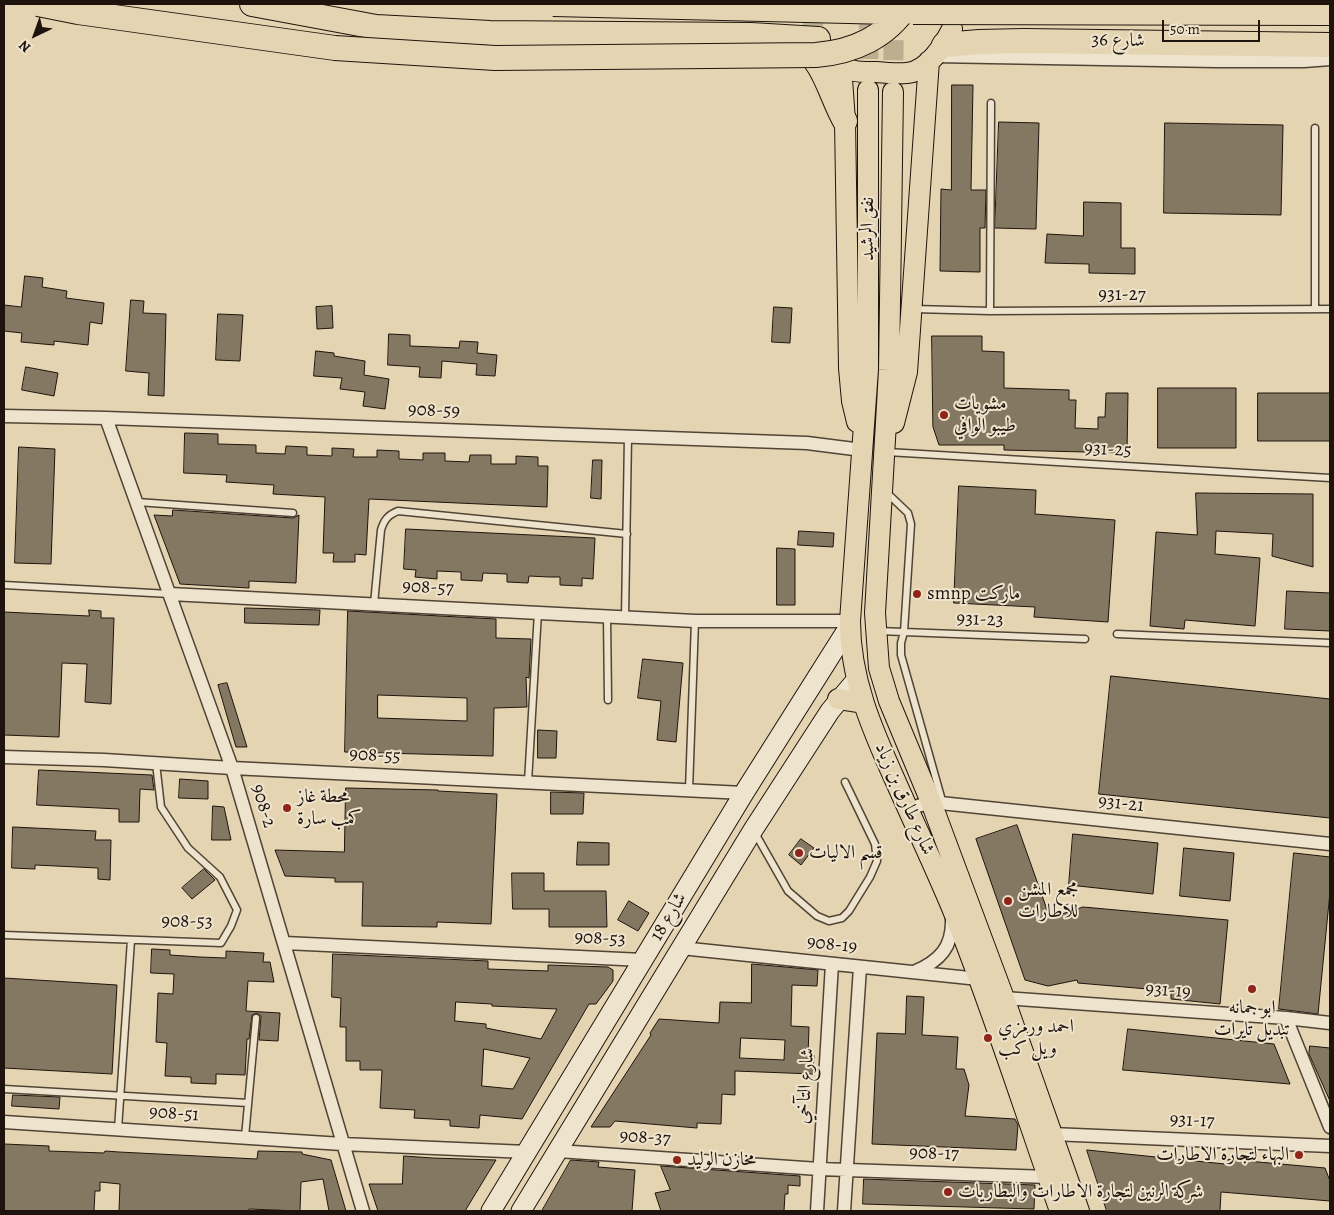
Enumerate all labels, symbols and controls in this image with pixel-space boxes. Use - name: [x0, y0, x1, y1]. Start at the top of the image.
- north arrow: [10, 10, 60, 60]
- scale bar: [1164, 10, 1262, 42]
- text: 50 m: [1170, 19, 1200, 39]
- street label: شارع 36: [1091, 29, 1145, 53]
- text: N: [14, 36, 35, 57]
- street label: نفق الرشيد: [857, 197, 879, 261]
- street label: 931-27: [1098, 284, 1146, 306]
- place label: مشويات طيبو الوافي: [954, 393, 1016, 437]
- street label: 908-59: [408, 399, 460, 423]
- marker: مشويات طيبو الوافي: [938, 409, 950, 421]
- street label: 931-25: [1084, 437, 1132, 463]
- street label: 908-57: [402, 575, 454, 601]
- place label: smnp ماركت: [927, 583, 1020, 605]
- marker: smnp ماركت: [911, 588, 923, 600]
- street label: 931-23: [956, 608, 1004, 632]
- street label: شارع طارق بن زياد: [869, 739, 939, 859]
- street label: 908-55: [349, 743, 401, 769]
- street label: 908-2: [246, 782, 280, 830]
- place label: محطة غاز كمب سارة: [297, 786, 362, 830]
- street label: 931-21: [1097, 790, 1145, 818]
- marker: محطة غاز كمب سارة: [281, 802, 293, 814]
- place label: قسم الاليات: [809, 842, 883, 864]
- marker: قسم الاليات: [793, 847, 805, 859]
- place label: مجمع المشن للاطارات: [1018, 879, 1078, 923]
- street label: شارع 18: [646, 889, 692, 945]
- marker: مجمع المشن للاطارات: [1002, 895, 1014, 907]
- street label: 908-53: [161, 910, 213, 934]
- street label: 908-53: [574, 926, 626, 952]
- street label: 908-19: [806, 931, 858, 959]
- street label: 931-19: [1145, 978, 1191, 1004]
- marker: ابو جمانه تبديل تايرات: [1246, 983, 1258, 995]
- place label: ابو جمانه تبديل تايرات: [1214, 997, 1290, 1041]
- place label: احمد ورمزي ويل كب: [998, 1016, 1074, 1060]
- marker: احمد ورمزي ويل كب: [982, 1032, 994, 1044]
- street label: شارع التآخي: [792, 1047, 820, 1125]
- street label: 908-51: [148, 1101, 200, 1127]
- street label: 931-17: [1169, 1108, 1215, 1134]
- street label: 908-37: [619, 1125, 671, 1151]
- street label: 908-17: [909, 1142, 959, 1166]
- place label: البهاء لتجارة الاطارات: [1156, 1144, 1289, 1166]
- place label: مخازن الوليد: [687, 1149, 756, 1171]
- marker: البهاء لتجارة الاطارات: [1293, 1149, 1305, 1161]
- marker: مخازن الوليد: [671, 1154, 683, 1166]
- place label: شركة الرنين لتجارة الاطارات والبطاريات: [958, 1181, 1203, 1203]
- marker: شركة الرنين لتجارة الاطارات والبطاريات: [942, 1186, 954, 1198]

